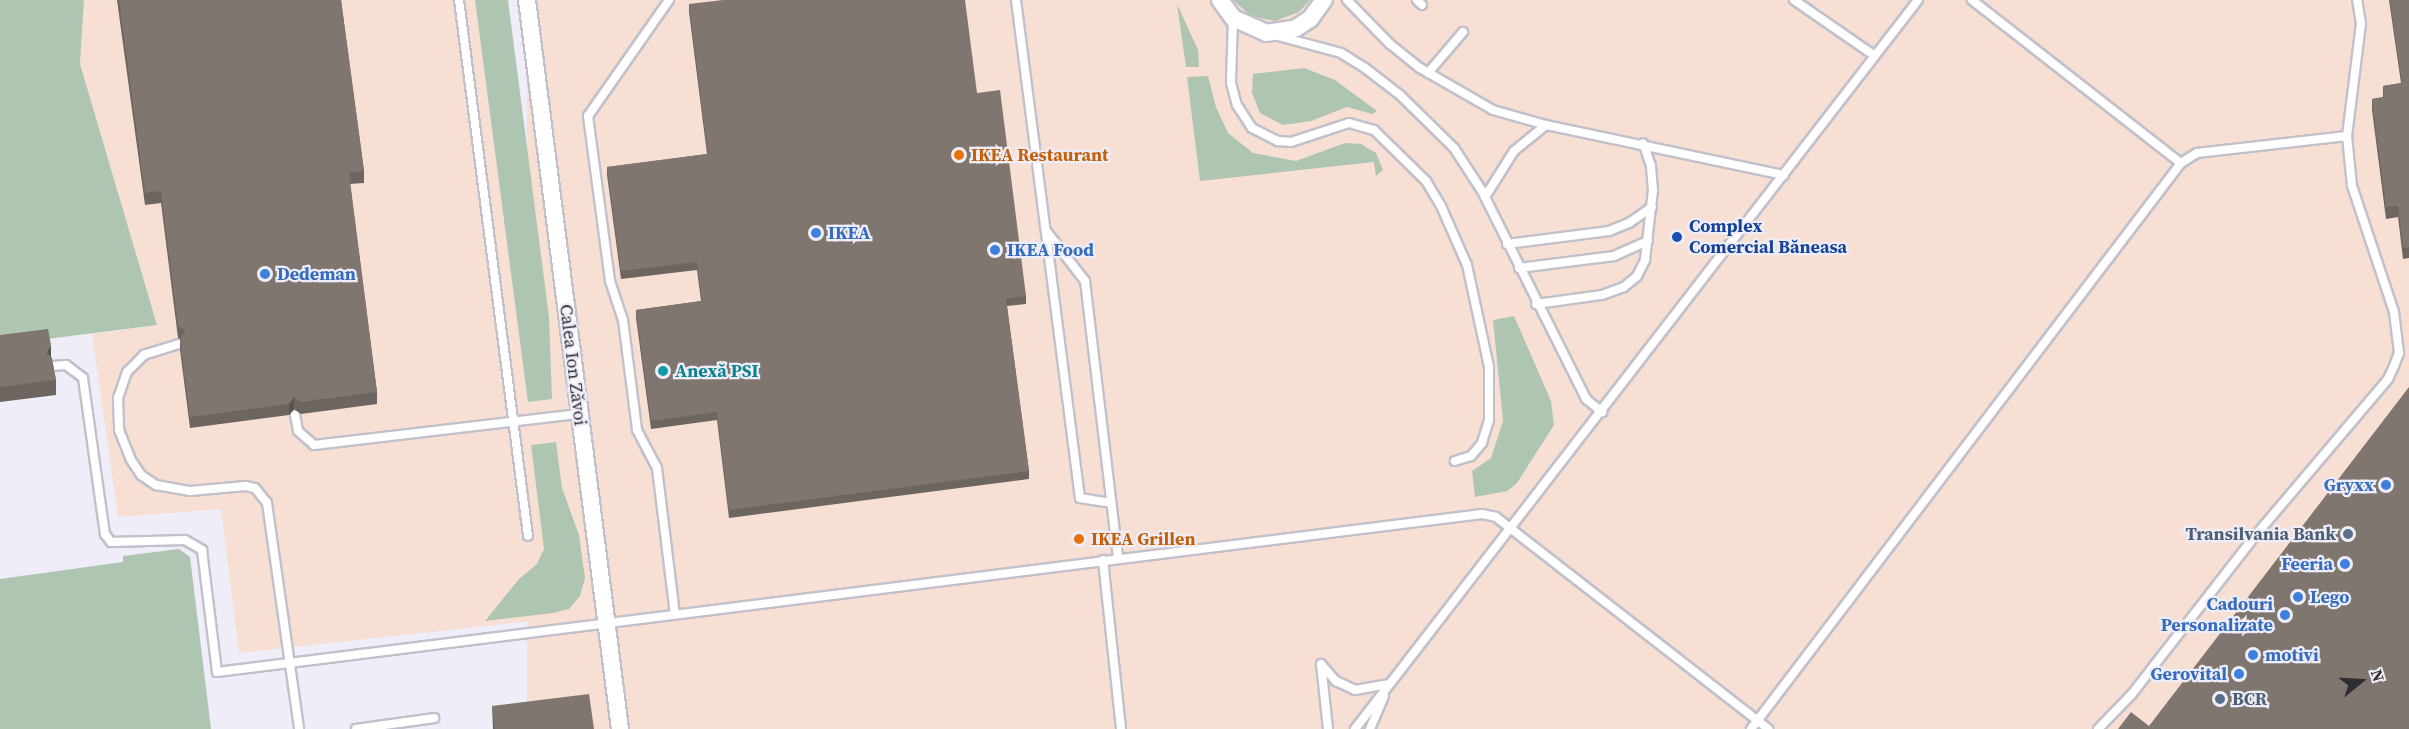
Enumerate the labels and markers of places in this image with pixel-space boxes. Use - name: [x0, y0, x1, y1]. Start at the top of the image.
- place label: IKEA Restaurant: [971, 144, 1108, 166]
- marker: IKEA Restaurant: [952, 148, 966, 162]
- place label: Complex Comercial Băneasa: [1689, 216, 1847, 258]
- place label: IKEA: [828, 222, 870, 244]
- marker: IKEA: [809, 226, 823, 240]
- marker: Complex Comercial Băneasa: [1670, 230, 1684, 244]
- place label: IKEA Food: [1007, 239, 1094, 261]
- marker: IKEA Food: [988, 243, 1002, 257]
- place label: Dedeman: [277, 263, 356, 285]
- marker: Dedeman: [258, 267, 272, 281]
- place label: Anexă PSI: [675, 360, 758, 382]
- marker: Anexă PSI: [656, 364, 670, 378]
- place label: Gryxx: [2324, 474, 2374, 496]
- marker: Gryxx: [2379, 478, 2393, 492]
- place label: Transilvania Bank: [2185, 523, 2336, 545]
- marker: Transilvania Bank: [2341, 527, 2355, 541]
- place label: IKEA Grillen: [1091, 528, 1196, 550]
- marker: IKEA Grillen: [1072, 532, 1086, 546]
- place label: Feeria: [2281, 553, 2333, 575]
- marker: Feeria: [2338, 557, 2352, 571]
- place label: Lego: [2310, 586, 2349, 608]
- marker: Lego: [2291, 590, 2305, 604]
- place label: Cadouri Personalizate: [2161, 594, 2273, 636]
- marker: Cadouri Personalizate: [2278, 608, 2292, 622]
- place label: motivi: [2265, 644, 2319, 666]
- marker: motivi: [2246, 648, 2260, 662]
- place label: Gerovital: [2150, 663, 2227, 685]
- marker: Gerovital: [2232, 667, 2246, 681]
- place label: BCR: [2232, 688, 2267, 710]
- marker: BCR: [2213, 692, 2227, 706]

